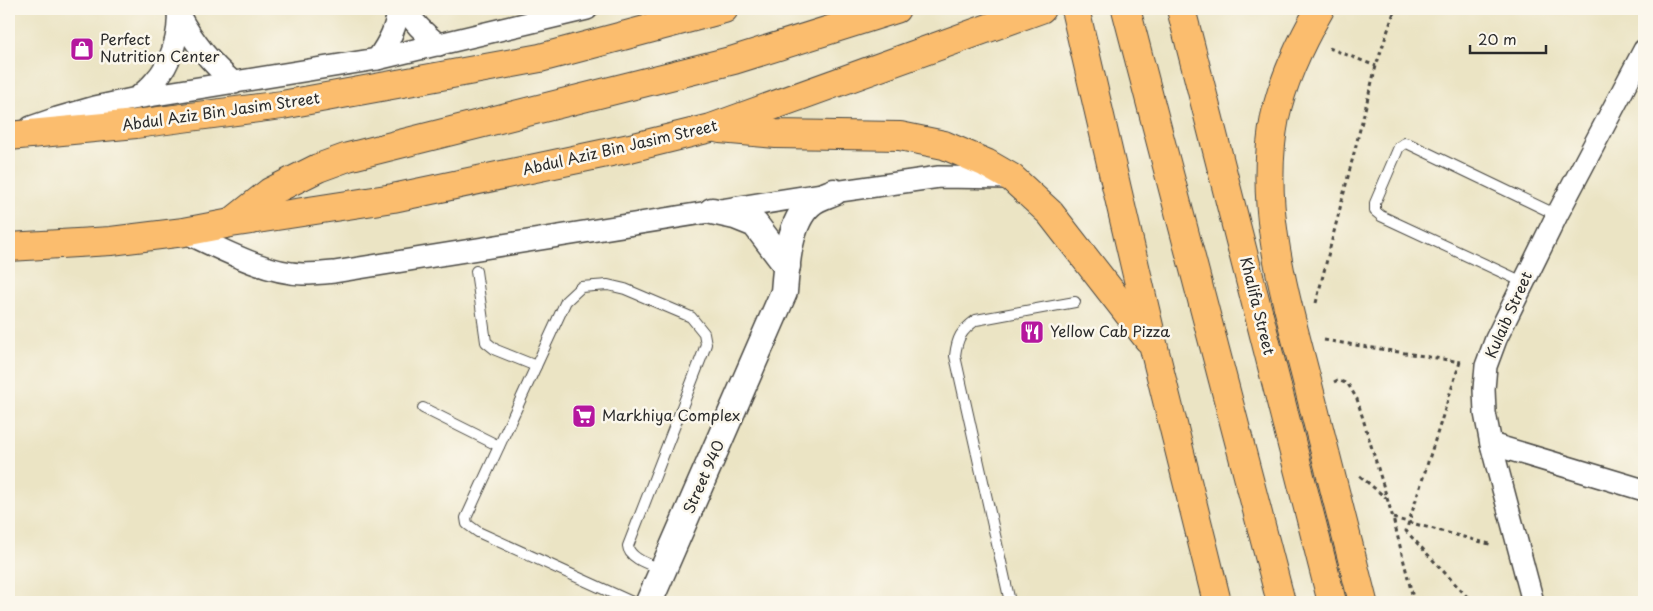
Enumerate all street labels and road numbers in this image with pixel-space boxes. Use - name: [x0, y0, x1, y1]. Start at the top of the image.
- street label: Abdul Aziz Bin Jasim Street: [121, 85, 321, 136]
- street label: Abdul Aziz Bin Jasim Street: [520, 113, 719, 180]
- street label: Khalifa Street: [1235, 254, 1282, 357]
- street label: Kulaib Street: [1478, 267, 1537, 362]
- street label: Street 940: [676, 436, 729, 517]

